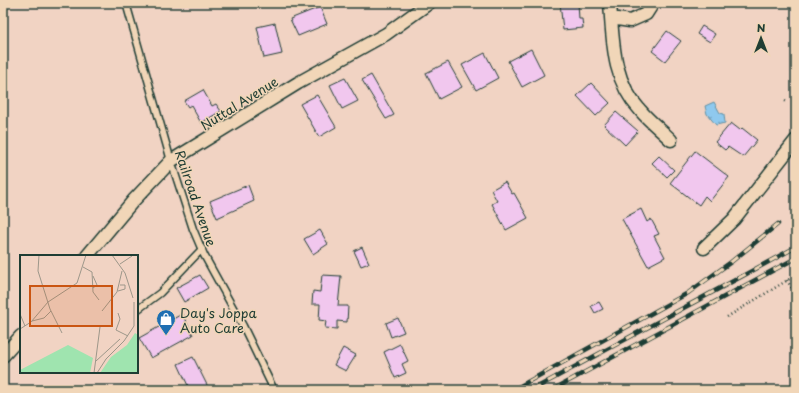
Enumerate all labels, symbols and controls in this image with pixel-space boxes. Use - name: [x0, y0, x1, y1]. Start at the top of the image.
- north arrow: [741, 18, 781, 58]
- text: N: [757, 19, 766, 36]
- street label: Nuttal Avenue: [197, 72, 281, 134]
- street label: Railroad Avenue: [171, 147, 221, 249]
- inset map: [20, 255, 138, 373]
- place label: Day's Joppa Auto Care: [180, 303, 257, 337]
- shop icon: Day's Joppa Auto Care: [155, 308, 177, 336]

